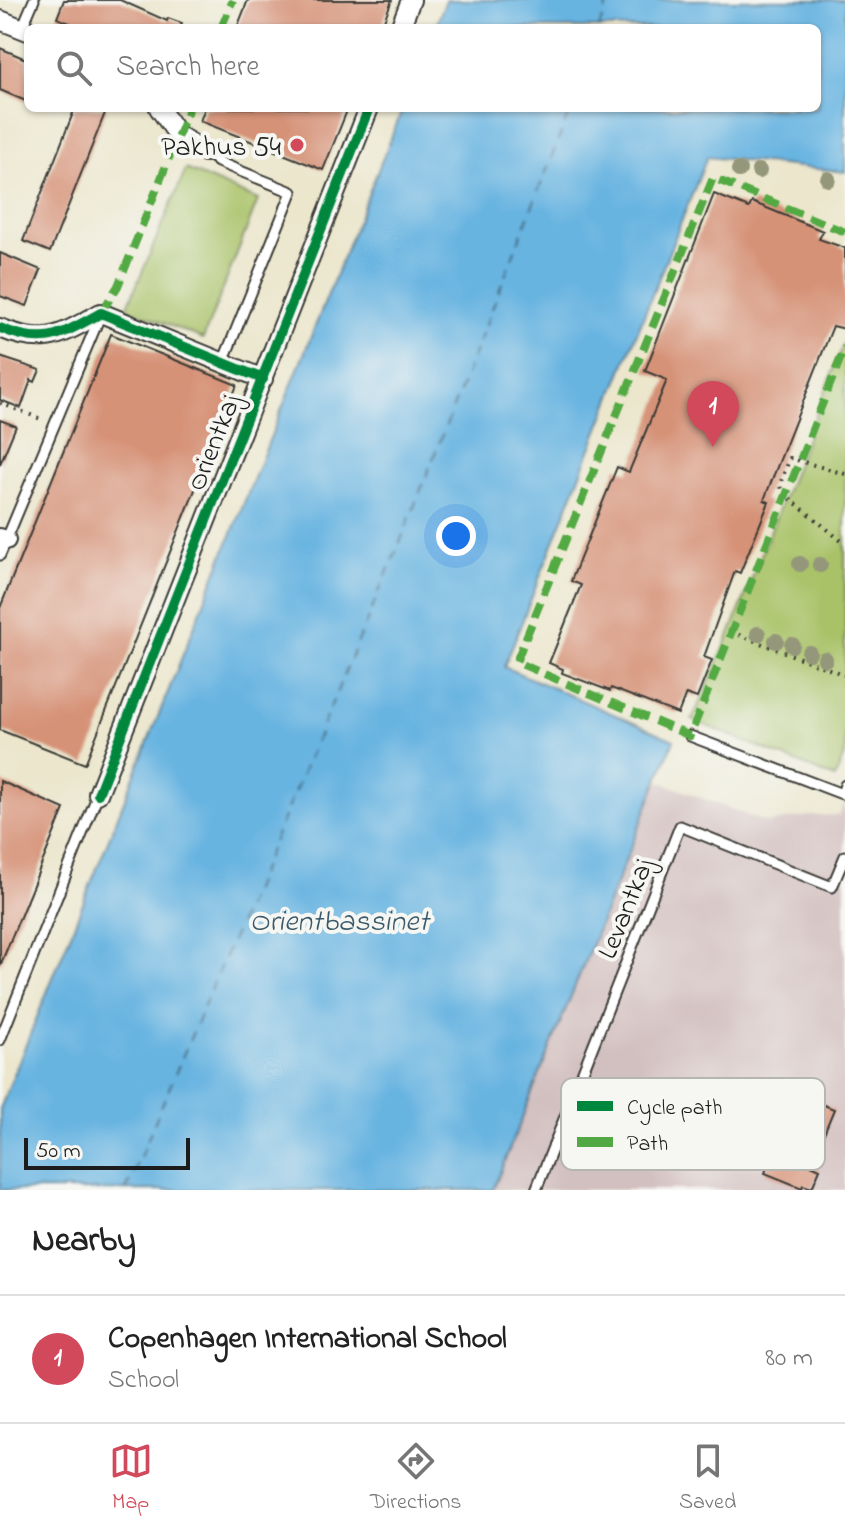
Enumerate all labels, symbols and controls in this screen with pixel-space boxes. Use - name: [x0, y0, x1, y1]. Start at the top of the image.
- search box: [24, 24, 821, 112]
- icon: search: [52, 46, 96, 90]
- text: Search here: [116, 46, 260, 90]
- place label: Pakhus 54: [161, 128, 281, 169]
- marker: Pakhus 54: [288, 136, 306, 154]
- pin: 1: [687, 381, 739, 447]
- street label: Orientkaj: [177, 388, 254, 498]
- your location: [436, 516, 476, 556]
- street label: Levantkaj: [589, 852, 666, 966]
- water label: Orientbassinet: [249, 901, 431, 945]
- legend: [561, 1078, 825, 1170]
- text: Cycle path: [627, 1093, 722, 1126]
- text: Path: [627, 1129, 668, 1161]
- scale bar: [24, 1134, 190, 1170]
- text: 50 m: [36, 1136, 81, 1168]
- text: Nearby: [32, 1217, 136, 1267]
- text: Copenhagen International School: [108, 1318, 507, 1362]
- text: 1: [54, 1340, 62, 1378]
- text: 80 m: [765, 1340, 813, 1378]
- text: School: [108, 1362, 179, 1400]
- tab: Map: [109, 1439, 153, 1519]
- tab: Directions: [370, 1439, 462, 1519]
- tab: Saved: [679, 1439, 736, 1519]

